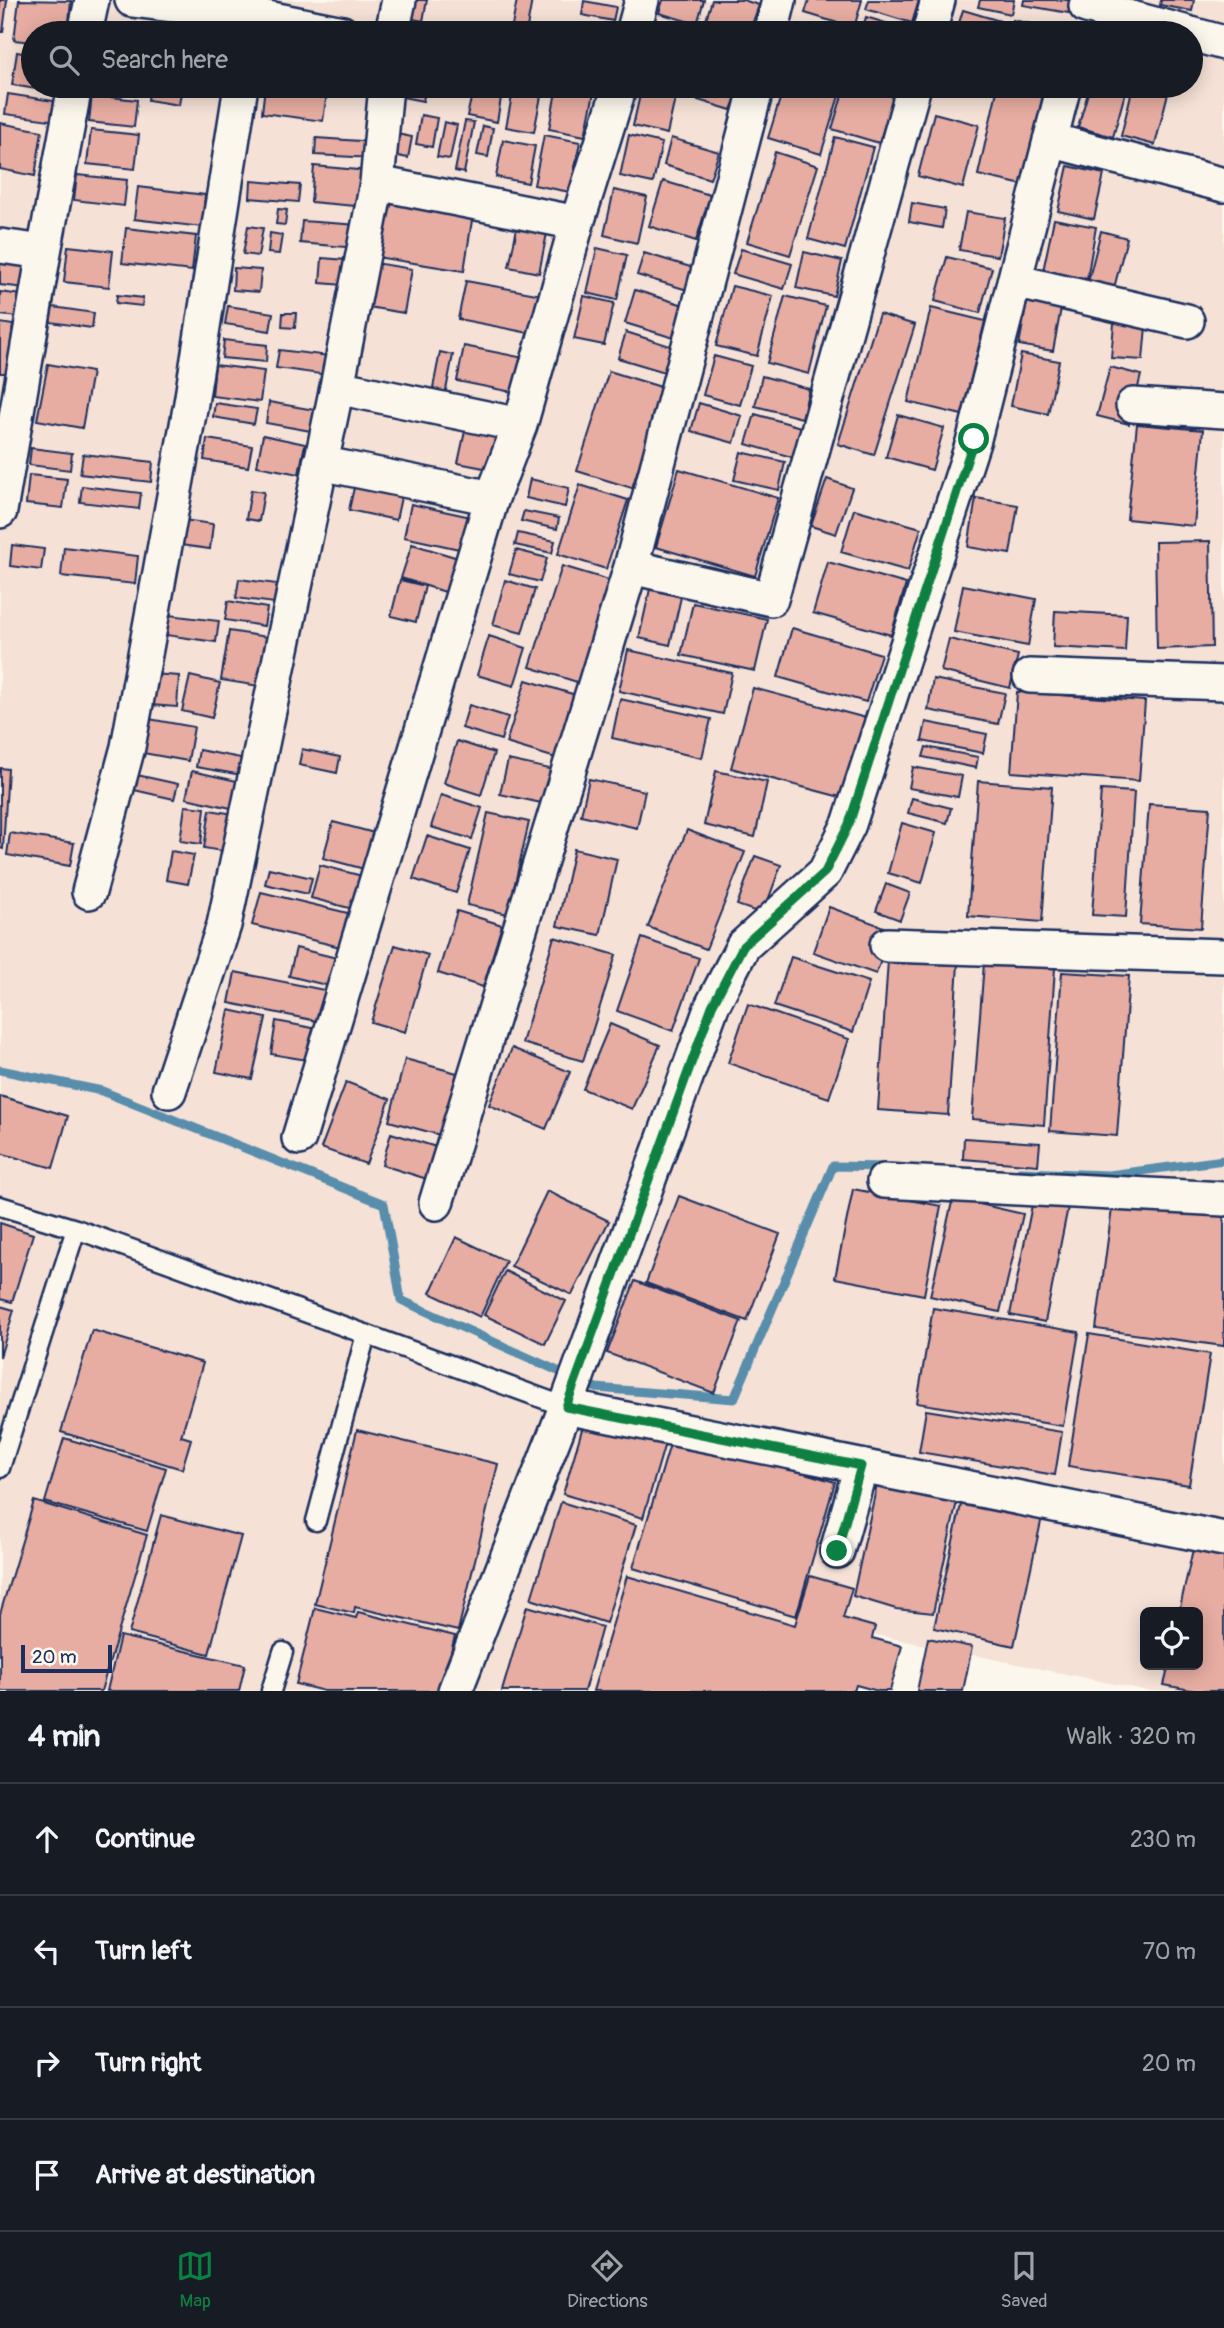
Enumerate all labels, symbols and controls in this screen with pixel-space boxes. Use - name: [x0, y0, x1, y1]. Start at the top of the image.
- search box: [21, 21, 1203, 98]
- icon: search: [45, 41, 83, 79]
- text: Search here: [101, 44, 228, 76]
- route start: [958, 423, 989, 454]
- route end: [821, 1535, 852, 1566]
- map controls: [1140, 1607, 1203, 1670]
- button: locate: [1140, 1607, 1203, 1670]
- scale bar: [21, 1642, 112, 1674]
- text: 20 m: [32, 1645, 77, 1669]
- text: 4 min: [28, 1718, 101, 1755]
- text: Walk · 320 m: [1066, 1722, 1196, 1751]
- icon: ahead: [28, 1820, 66, 1858]
- text: Continue: [95, 1823, 195, 1855]
- text: 230 m: [1130, 1825, 1196, 1854]
- icon: left: [28, 1932, 66, 1970]
- text: Turn left: [95, 1935, 191, 1967]
- text: 70 m: [1143, 1937, 1196, 1966]
- icon: right: [28, 2044, 66, 2082]
- text: Turn right: [95, 2047, 201, 2079]
- text: 20 m: [1142, 2049, 1196, 2078]
- icon: arrive: [28, 2156, 66, 2194]
- text: Arrive at destination: [95, 2159, 315, 2191]
- tab: Map: [176, 2247, 214, 2313]
- tab: Directions: [567, 2247, 648, 2313]
- tab: Saved: [1000, 2247, 1048, 2313]

